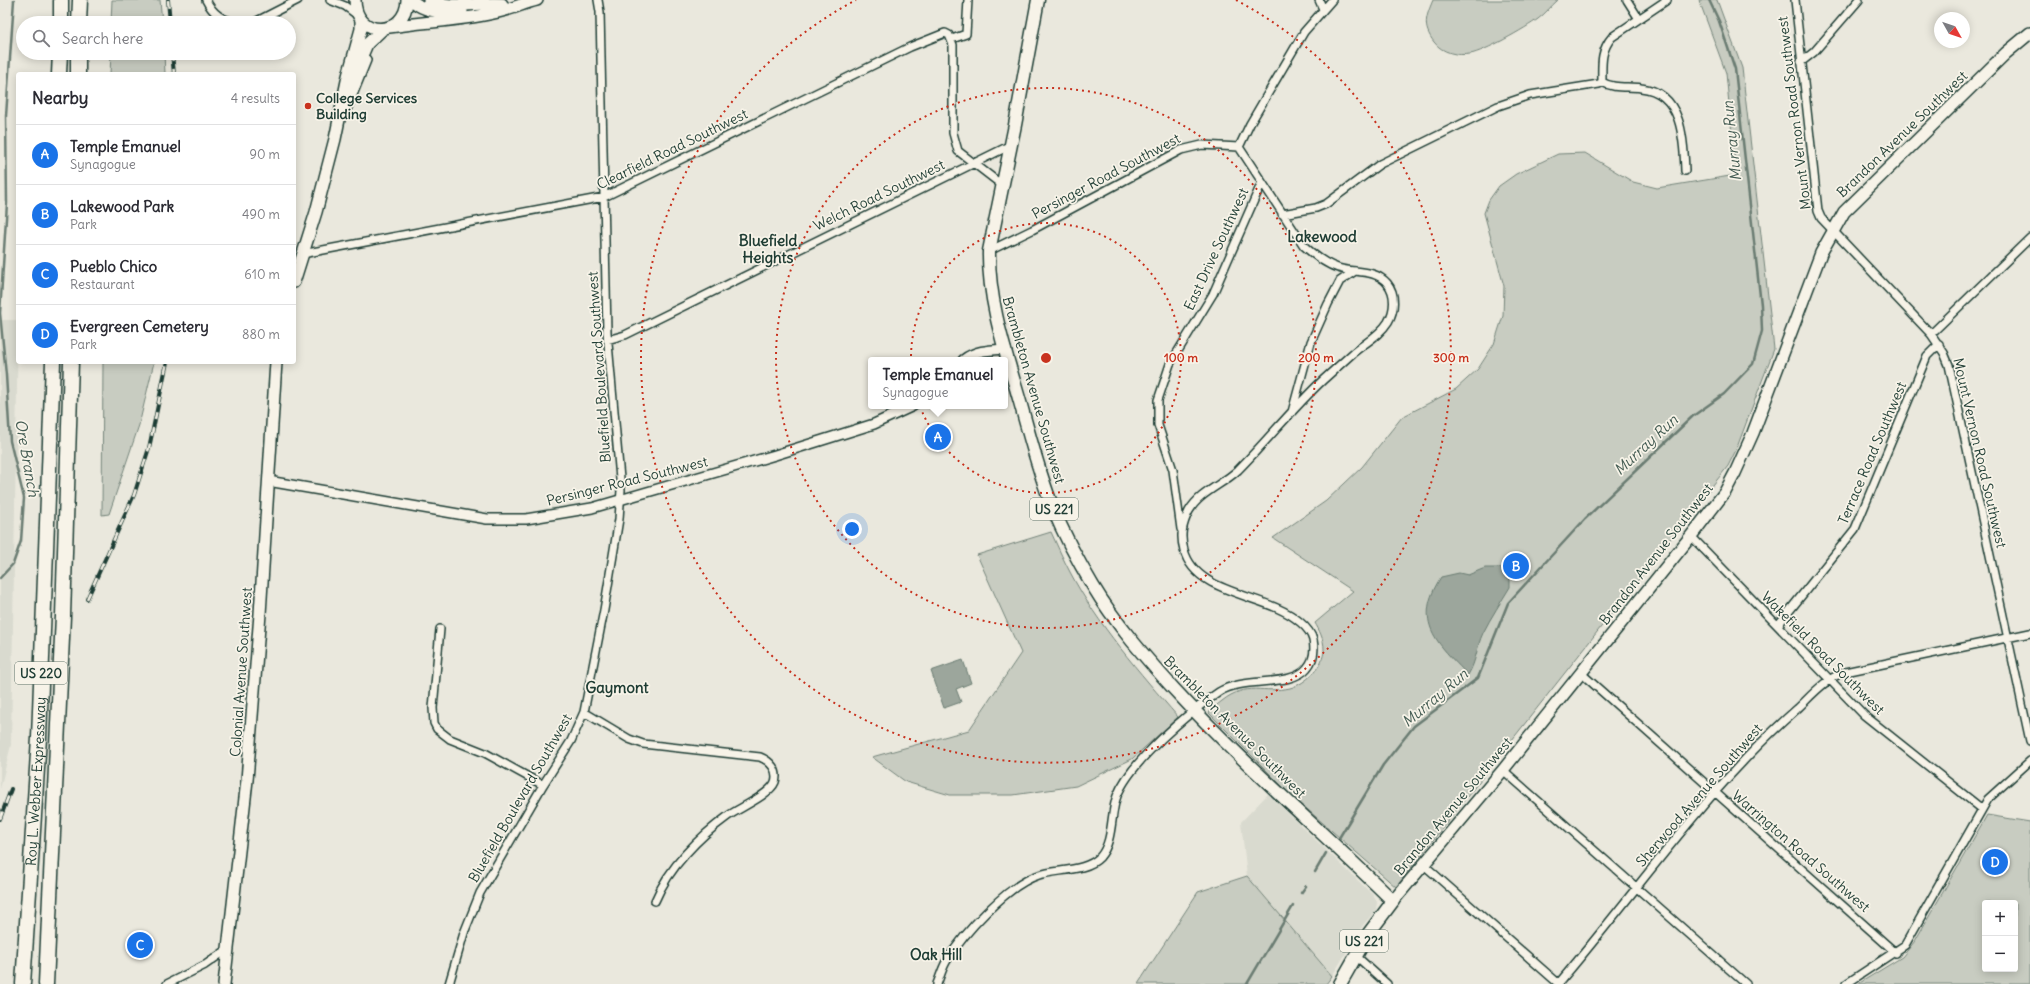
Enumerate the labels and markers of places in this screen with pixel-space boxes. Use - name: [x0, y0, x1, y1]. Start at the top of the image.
- place label: College Services Building: [316, 89, 418, 123]
- marker: College Services Building: [303, 101, 313, 111]
- centre of rings: [1039, 351, 1053, 365]
- pin: A: [925, 422, 951, 452]
- pin: B: [1503, 551, 1529, 581]
- pin: D: [1982, 847, 2008, 877]
- pin: C: [127, 930, 153, 960]

